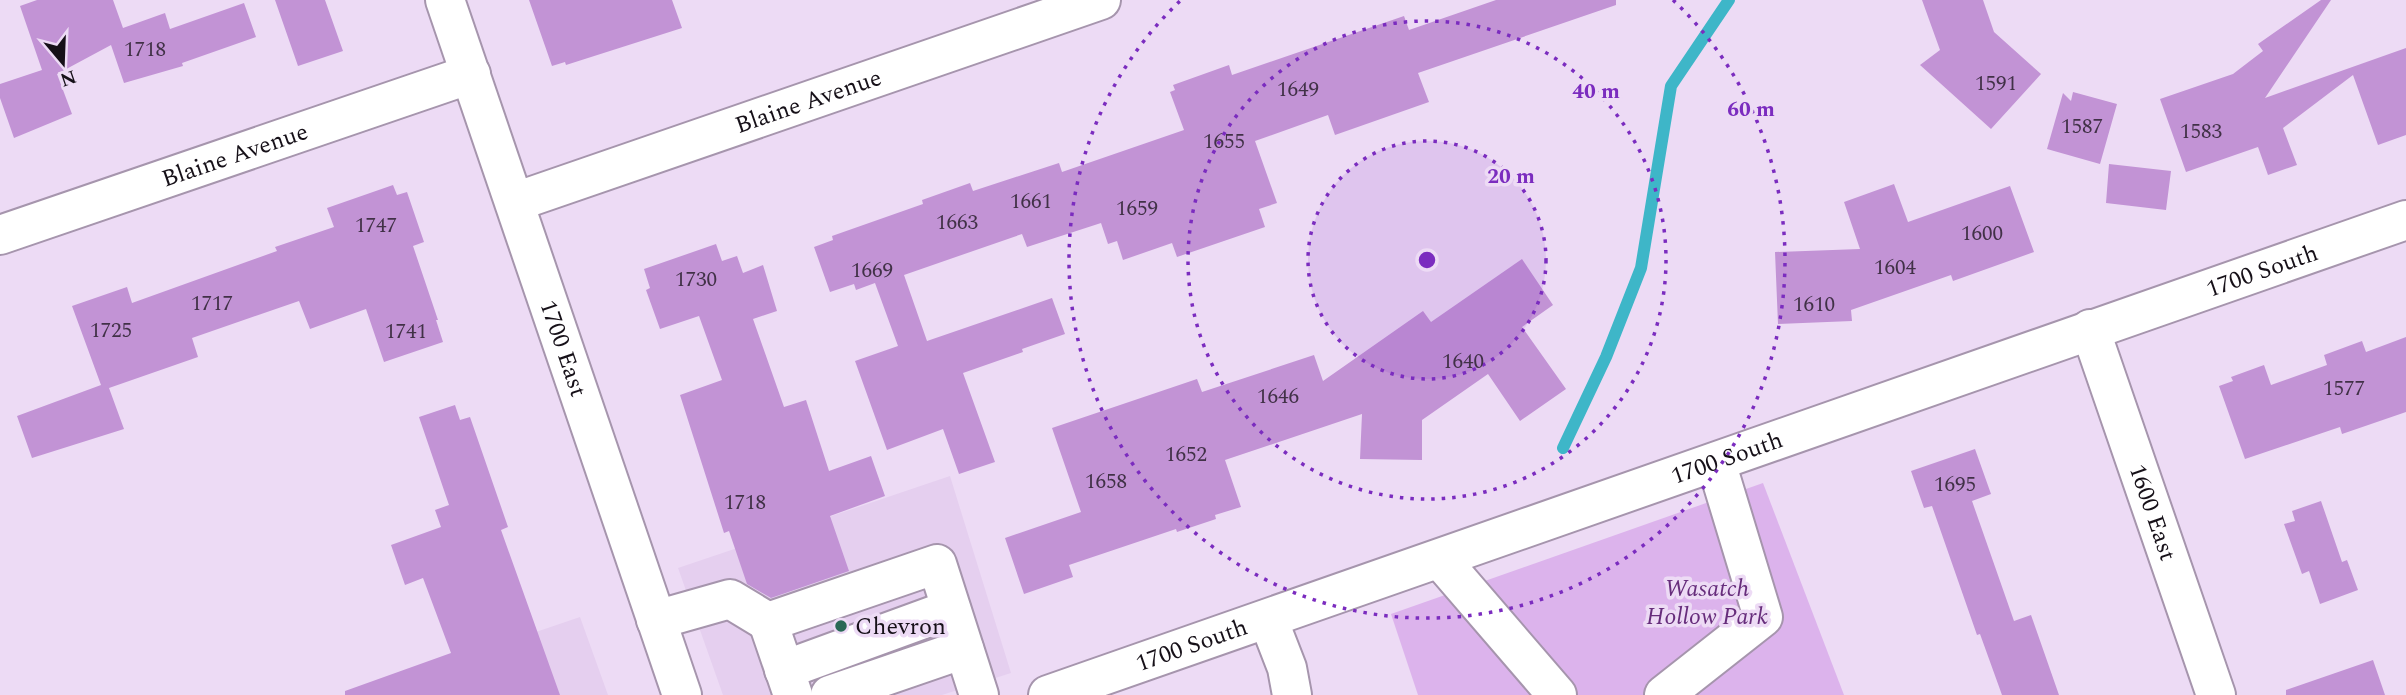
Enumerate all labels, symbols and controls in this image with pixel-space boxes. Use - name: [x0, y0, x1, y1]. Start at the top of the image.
- north arrow: [28, 28, 98, 98]
- house number: 1718: [124, 34, 166, 66]
- street label: Blaine Avenue: [730, 60, 886, 144]
- text: N: [56, 61, 80, 94]
- house number: 1591: [1975, 68, 2017, 100]
- house number: 1649: [1277, 74, 1319, 106]
- text: 40 m: [1572, 76, 1620, 108]
- text: 60 m: [1727, 94, 1775, 126]
- house number: 1587: [2061, 111, 2103, 143]
- street label: Blaine Avenue: [157, 114, 313, 197]
- house number: 1583: [2180, 116, 2222, 148]
- house number: 1655: [1203, 126, 1245, 158]
- text: 20 m: [1487, 161, 1535, 193]
- house number: 1661: [1010, 186, 1052, 218]
- house number: 1659: [1116, 193, 1158, 225]
- house number: 1663: [936, 207, 978, 239]
- house number: 1747: [355, 210, 397, 242]
- house number: 1600: [1961, 218, 2003, 250]
- street label: 1700 South: [2201, 235, 2323, 308]
- centre of rings: [1415, 248, 1439, 272]
- house number: 1604: [1874, 252, 1916, 284]
- house number: 1669: [851, 255, 893, 287]
- house number: 1730: [675, 264, 717, 296]
- house number: 1717: [191, 288, 233, 320]
- house number: 1610: [1793, 289, 1835, 321]
- street label: 1700 East: [530, 295, 596, 402]
- house number: 1725: [90, 315, 132, 347]
- house number: 1741: [385, 316, 427, 348]
- house number: 1640: [1442, 346, 1484, 378]
- house number: 1577: [2323, 373, 2365, 405]
- house number: 1646: [1257, 381, 1299, 413]
- street label: 1700 South: [1666, 422, 1788, 495]
- house number: 1652: [1165, 439, 1207, 471]
- street label: 1600 East: [2119, 460, 2186, 566]
- house number: 1658: [1085, 466, 1127, 498]
- house number: 1695: [1934, 469, 1976, 501]
- house number: 1718: [724, 487, 766, 519]
- park label: Wasatch Hollow Park: [1646, 571, 1768, 635]
- place label: Chevron: [855, 609, 946, 645]
- street label: 1700 South: [1131, 610, 1253, 682]
- marker: Chevron: [833, 618, 849, 634]

